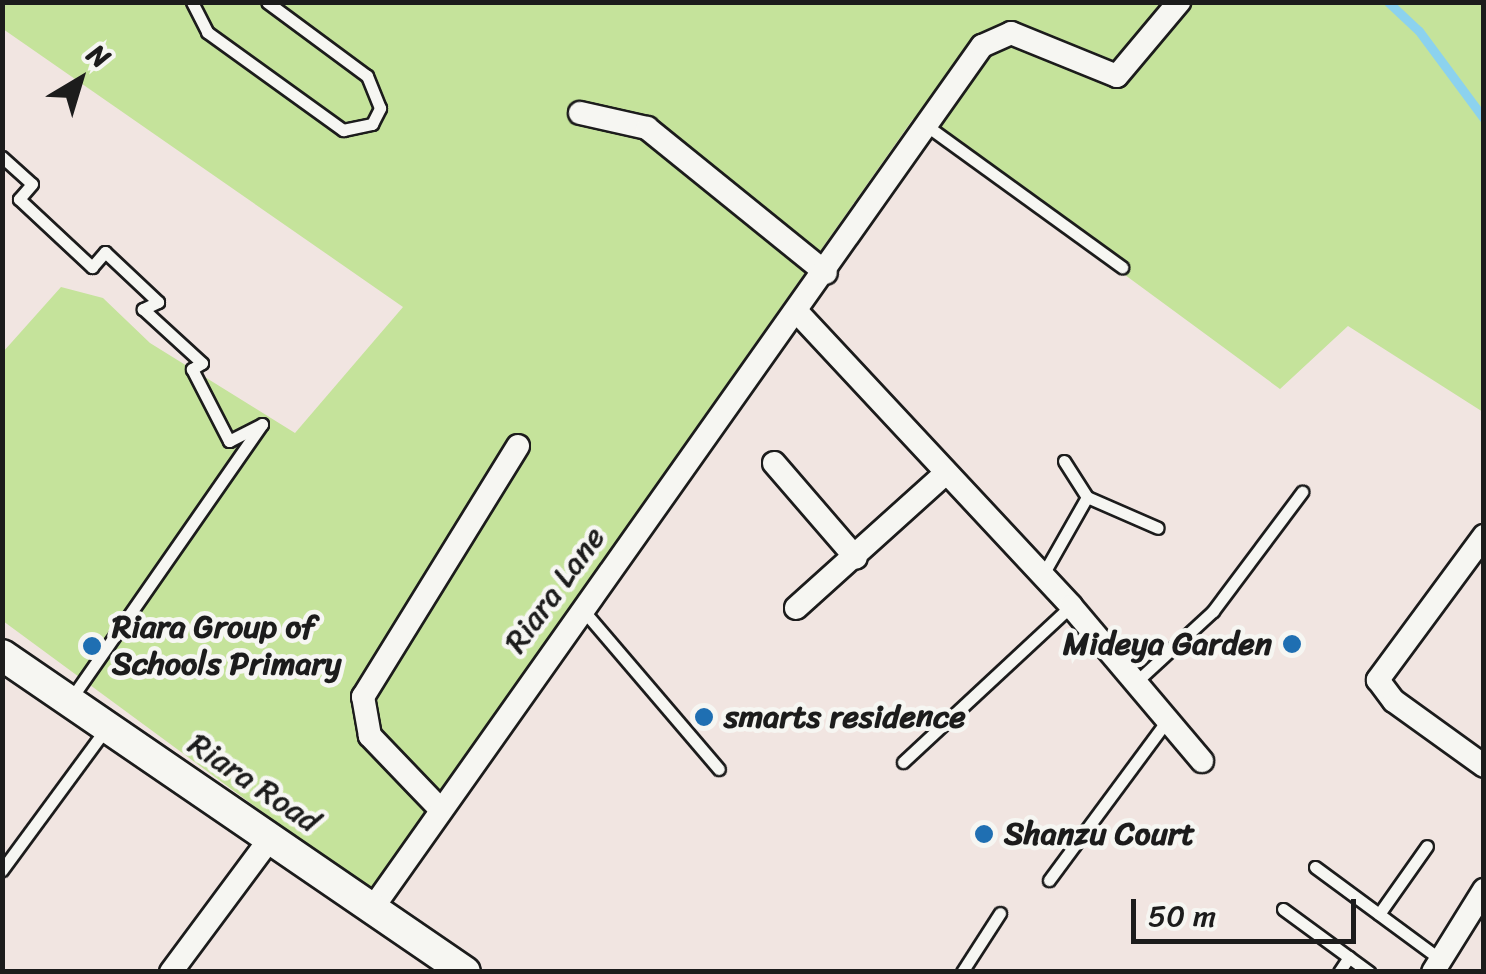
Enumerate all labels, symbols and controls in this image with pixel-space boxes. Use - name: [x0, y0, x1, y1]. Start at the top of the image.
- north arrow: [30, 30, 130, 130]
- text: N: [76, 31, 122, 81]
- street label: Riara Lane: [496, 520, 614, 660]
- place label: Riara Group of Schools Primary: [112, 609, 341, 684]
- place label: Mideya Garden: [1063, 625, 1272, 663]
- marker: Mideya Garden: [1281, 633, 1303, 655]
- marker: Riara Group of Schools Primary: [81, 635, 103, 657]
- place label: smarts residence: [724, 698, 965, 736]
- marker: smarts residence: [693, 706, 715, 728]
- street label: Riara Road: [181, 725, 327, 841]
- place label: Shanzu Court: [1004, 815, 1195, 853]
- marker: Shanzu Court: [973, 823, 995, 845]
- scale bar: [1136, 879, 1361, 941]
- text: 50 m: [1148, 889, 1216, 943]

